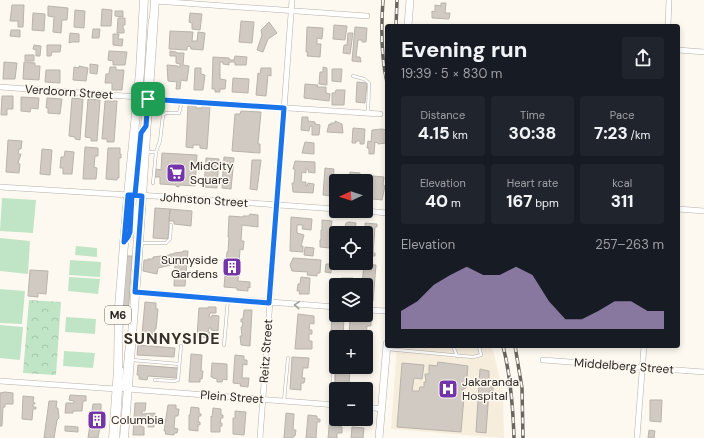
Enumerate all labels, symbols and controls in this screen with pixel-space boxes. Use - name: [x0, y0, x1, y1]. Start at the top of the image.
- text: Evening run: [401, 35, 527, 64]
- button: share: [622, 37, 664, 79]
- text: 19:39 · 5 × 830 m: [401, 65, 502, 82]
- street label: Verdoorn Street: [24, 81, 114, 103]
- pin: [131, 82, 165, 116]
- icon: arrive: [137, 88, 159, 110]
- text: Distance: [421, 108, 465, 122]
- text: Time: [520, 108, 545, 122]
- text: Pace: [610, 108, 634, 122]
- text: 4.15: [418, 122, 450, 144]
- text: 30:38: [509, 122, 556, 144]
- text: 7:23: [594, 122, 628, 144]
- text: km: [450, 128, 468, 142]
- text: /km: [628, 128, 650, 142]
- place label: MidCity Square: [190, 158, 234, 188]
- supermarket icon: MidCity Square: [165, 162, 187, 184]
- north arrow: [329, 174, 373, 218]
- map controls: [329, 174, 373, 426]
- text: Elevation: [420, 176, 466, 190]
- text: Heart rate: [507, 176, 558, 190]
- text: kcal: [612, 176, 632, 190]
- street label: Johnston Street: [159, 189, 249, 211]
- text: 40: [425, 190, 448, 212]
- text: 167: [506, 190, 532, 212]
- text: 311: [611, 190, 634, 212]
- text: m: [448, 196, 461, 210]
- text: bpm: [532, 196, 559, 210]
- button: locate: [329, 226, 373, 270]
- text: Elevation: [401, 236, 455, 253]
- text: 257–263 m: [595, 236, 664, 253]
- place label: Sunnyside Gardens: [161, 252, 218, 282]
- building icon: Sunnyside Gardens: [221, 256, 243, 278]
- button: layers: [329, 278, 373, 322]
- one-way arrow: [294, 300, 300, 309]
- road number: M6: [105, 306, 131, 324]
- street label: Reitz Street: [256, 318, 276, 383]
- district label: SUNNYSIDE: [123, 328, 221, 349]
- button: +: [329, 330, 373, 374]
- street label: Middelberg Street: [574, 355, 675, 377]
- place label: Jakaranda Hospital: [462, 374, 519, 404]
- hospital icon: Jakaranda Hospital: [437, 378, 459, 400]
- button: −: [329, 382, 373, 426]
- street label: Plein Street: [200, 387, 264, 407]
- building icon: Columbia: [86, 409, 108, 431]
- place label: Columbia: [111, 412, 164, 428]

